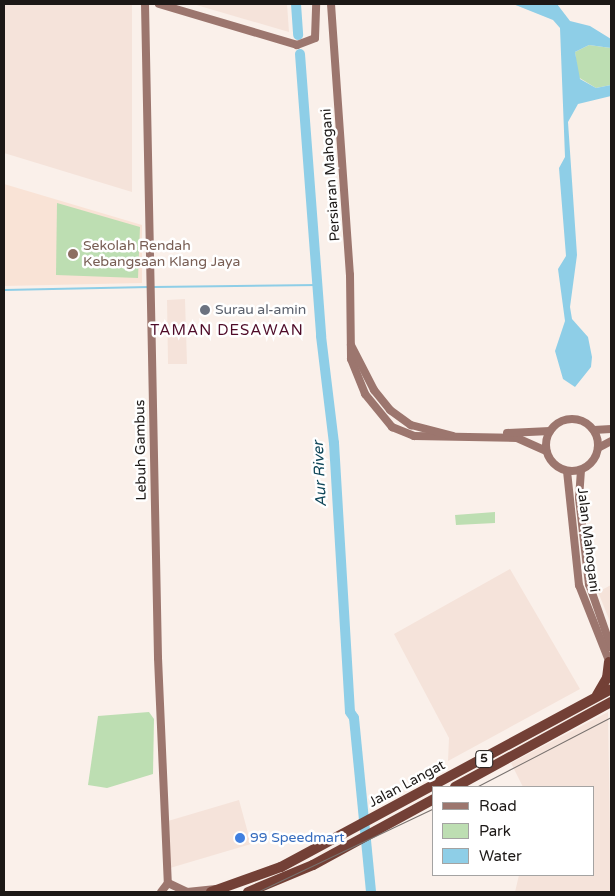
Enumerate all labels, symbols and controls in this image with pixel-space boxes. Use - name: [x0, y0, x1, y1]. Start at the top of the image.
- street label: Persiaran Mahogani: [318, 108, 344, 242]
- place label: Sekolah Rendah Kebangsaan Klang Jaya: [83, 238, 240, 270]
- marker: Sekolah Rendah Kebangsaan Klang Jaya: [67, 248, 79, 260]
- place label: Surau al-amin: [215, 302, 306, 318]
- marker: Surau al-amin: [199, 304, 211, 316]
- district label: TAMAN DESAWAN: [149, 322, 305, 340]
- street label: Lebuh Gambus: [132, 399, 150, 501]
- water label: Aur River: [309, 440, 331, 508]
- street label: Jalan Mahogani: [573, 487, 603, 593]
- road number: 5: [474, 750, 494, 769]
- street label: Jalan Langat: [366, 757, 448, 811]
- legend: [432, 786, 595, 876]
- text: Road: [479, 797, 517, 815]
- text: Park: [479, 822, 511, 840]
- place label: 99 Speedmart: [250, 830, 345, 846]
- marker: 99 Speedmart: [234, 832, 246, 844]
- text: Water: [479, 847, 522, 865]

